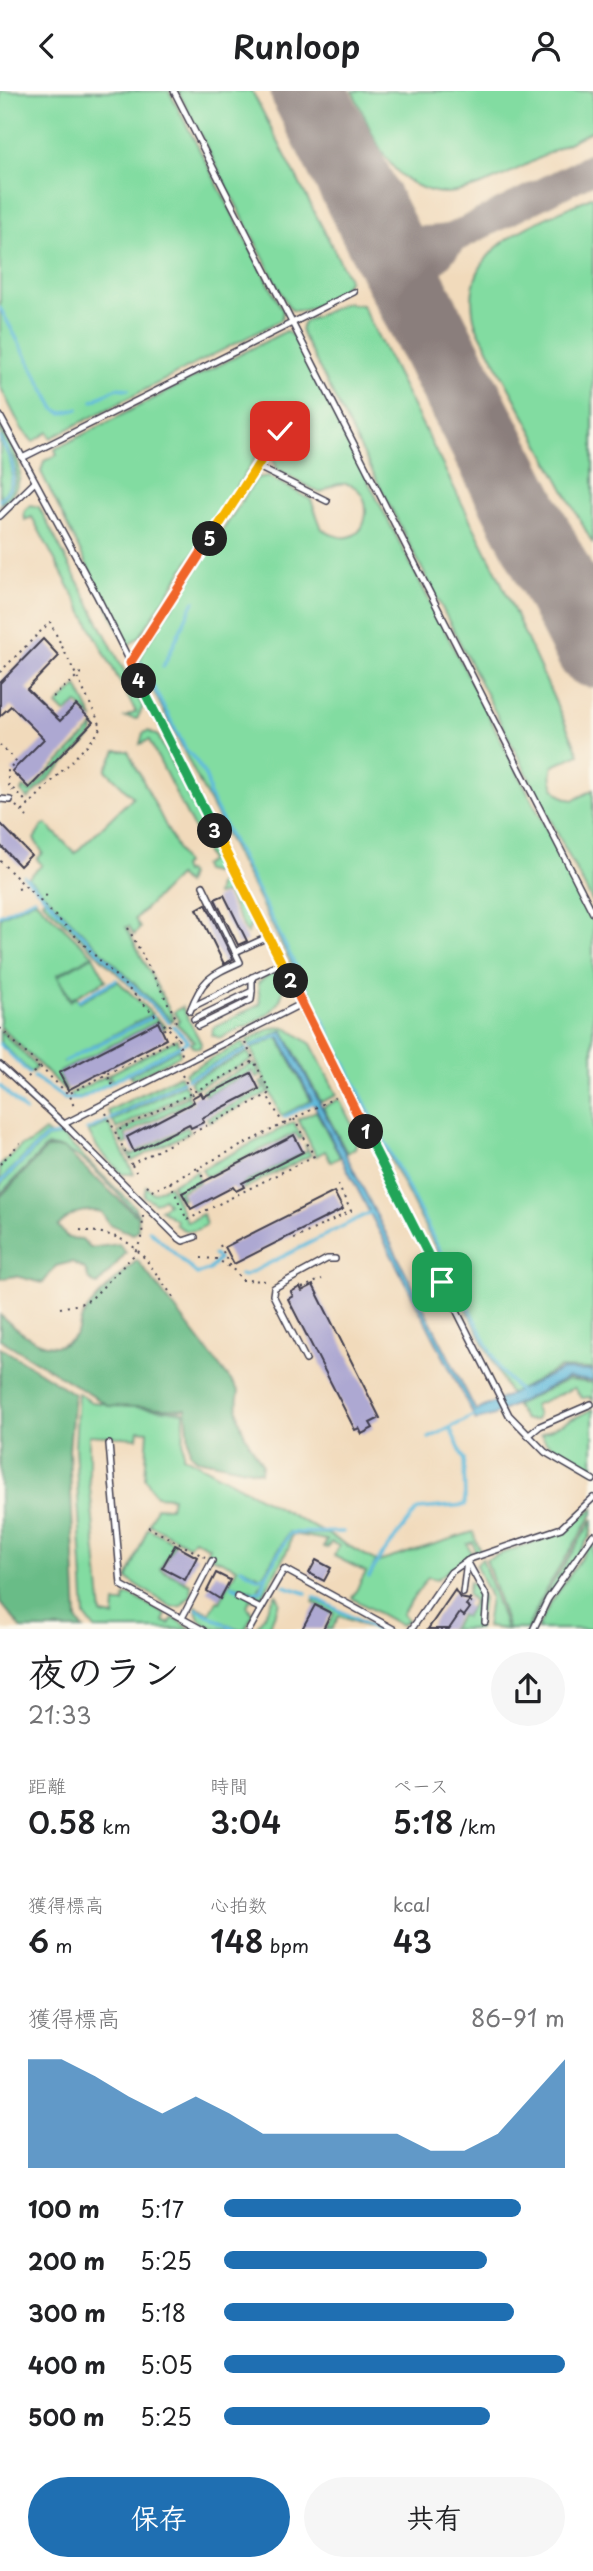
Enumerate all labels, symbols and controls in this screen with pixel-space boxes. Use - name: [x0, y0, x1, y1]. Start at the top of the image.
- text: Runloop: [233, 22, 360, 70]
- icon: back: [28, 27, 66, 65]
- icon: person: [527, 27, 565, 65]
- pin: [250, 401, 310, 461]
- icon: check: [261, 412, 299, 450]
- pin: 5: [192, 521, 228, 557]
- text: 5: [203, 524, 216, 552]
- pin: 4: [122, 663, 156, 699]
- text: 4: [132, 666, 145, 694]
- pin: 3: [198, 813, 232, 849]
- text: 3: [208, 816, 221, 844]
- pin: 2: [274, 963, 308, 999]
- text: 2: [284, 966, 297, 994]
- pin: 1: [348, 1115, 384, 1149]
- text: 1: [361, 1117, 370, 1145]
- pin: [412, 1252, 472, 1312]
- icon: arrive: [423, 1263, 461, 1301]
- text: 夜のラン: [28, 1642, 180, 1699]
- button: share: [491, 1652, 565, 1726]
- text: 21:33: [28, 1697, 91, 1732]
- text: 距離: [28, 1771, 66, 1799]
- text: 時間: [210, 1771, 248, 1799]
- text: ペース: [393, 1771, 449, 1799]
- text: 0.58: [28, 1799, 96, 1844]
- text: 3:04: [210, 1799, 281, 1844]
- text: 5:18: [393, 1799, 453, 1844]
- text: km: [96, 1812, 131, 1840]
- text: /km: [453, 1812, 496, 1840]
- text: 獲得標高: [28, 1890, 104, 1918]
- text: 心拍数: [210, 1890, 267, 1918]
- text: kcal: [393, 1890, 431, 1918]
- text: 6: [28, 1918, 49, 1963]
- text: 148: [210, 1918, 264, 1963]
- text: 43: [393, 1918, 432, 1963]
- text: m: [49, 1931, 73, 1959]
- text: bpm: [264, 1931, 309, 1959]
- text: 獲得標高: [28, 2000, 120, 2035]
- text: 86–91 m: [471, 2000, 565, 2035]
- text: 100 m: [28, 2191, 100, 2226]
- text: 5:17: [140, 2191, 184, 2226]
- text: 200 m: [28, 2243, 105, 2278]
- text: 5:25: [140, 2243, 192, 2278]
- text: 300 m: [28, 2295, 106, 2330]
- text: 5:18: [140, 2295, 186, 2330]
- text: 400 m: [28, 2347, 106, 2382]
- text: 5:05: [140, 2347, 193, 2382]
- text: 500 m: [28, 2399, 105, 2434]
- text: 5:25: [140, 2399, 192, 2434]
- button: 保存: [28, 2477, 290, 2557]
- button: 共有: [304, 2477, 565, 2557]

